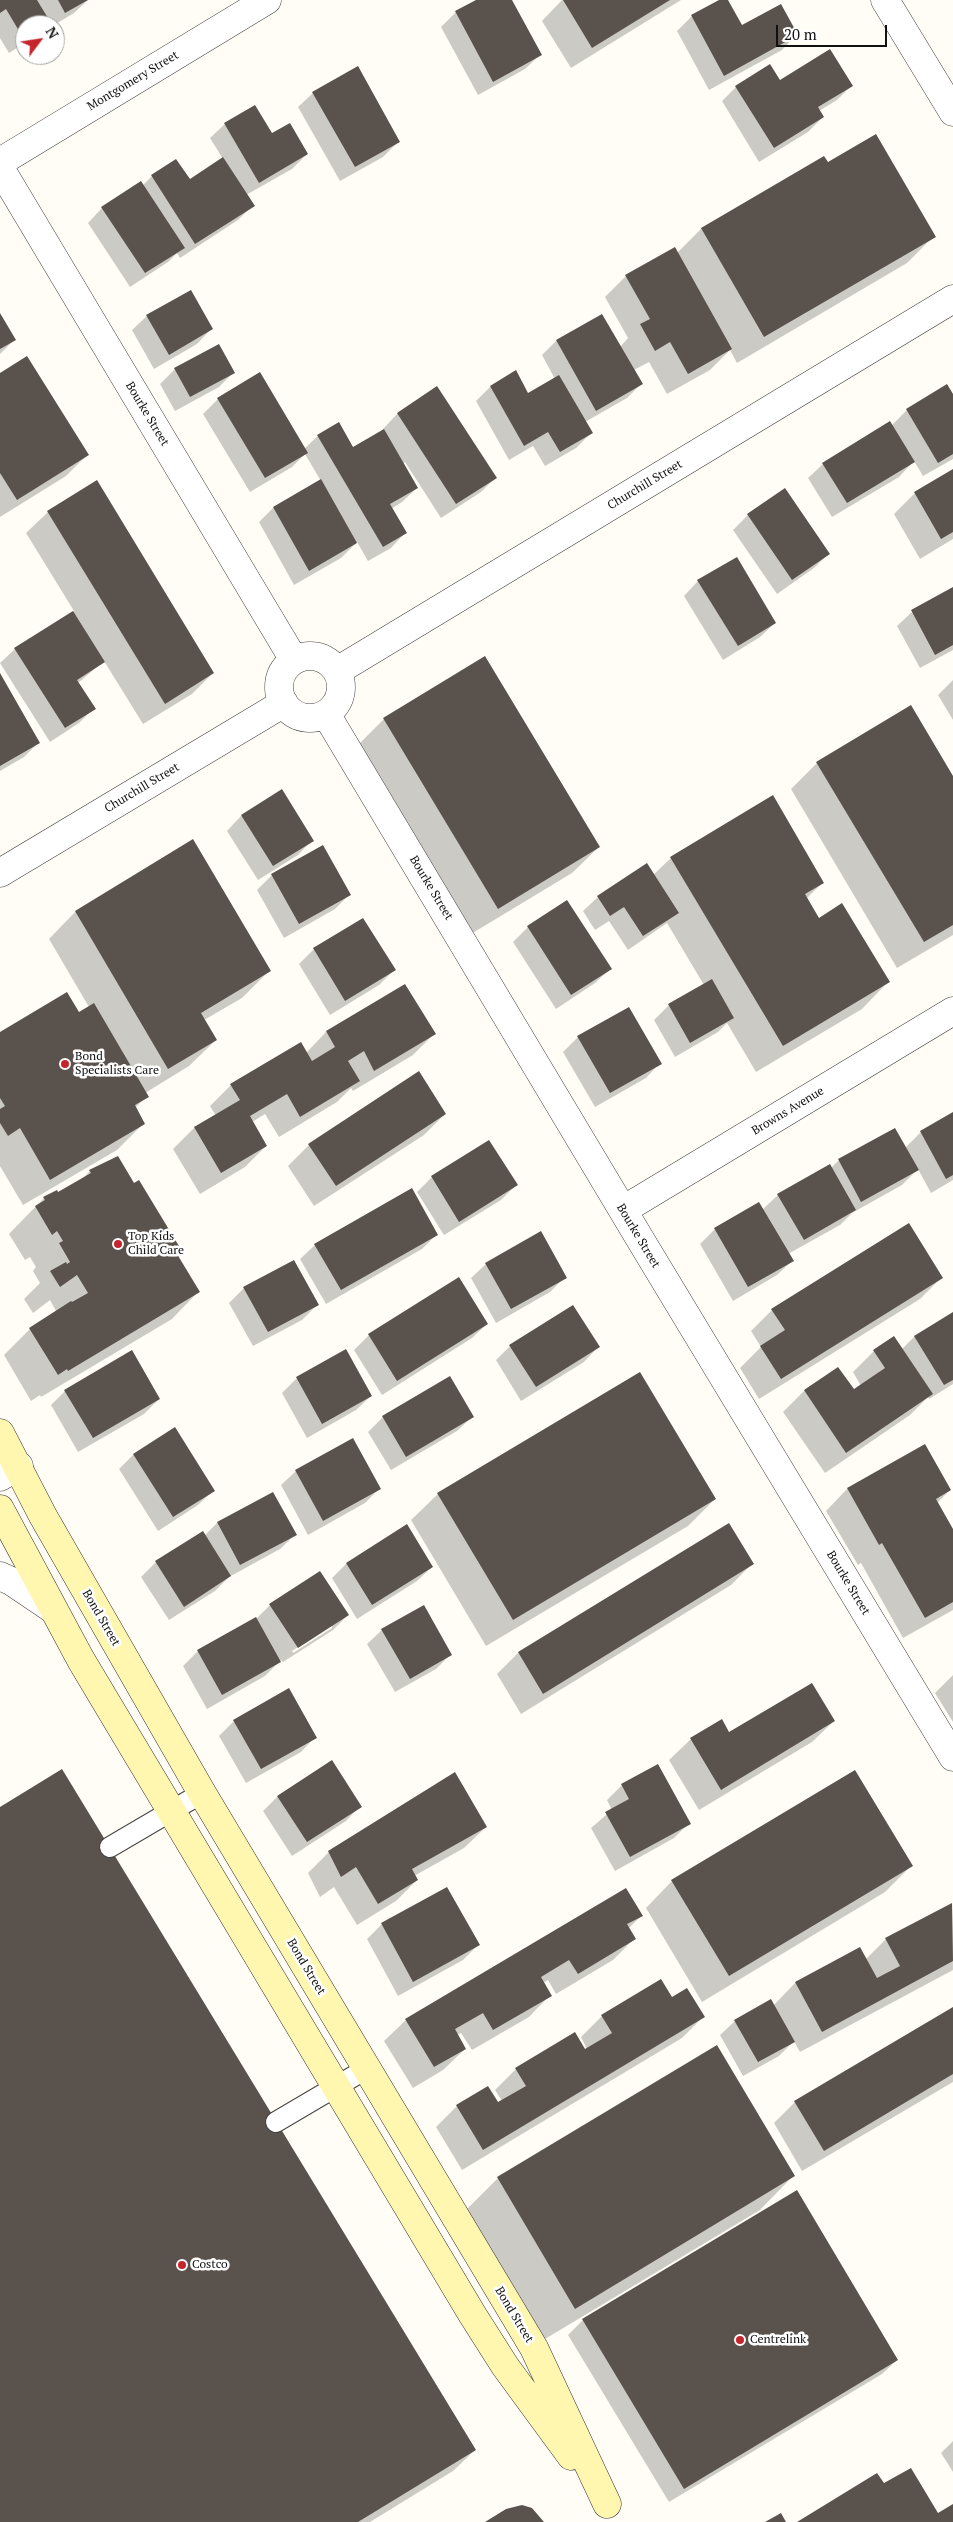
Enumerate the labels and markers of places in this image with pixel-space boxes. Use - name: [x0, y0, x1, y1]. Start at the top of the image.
- place label: Bond Specialists Care: [75, 1050, 159, 1078]
- marker: Bond Specialists Care: [59, 1058, 71, 1070]
- place label: Top Kids Child Care: [128, 1230, 184, 1258]
- marker: Top Kids Child Care: [112, 1238, 124, 1250]
- place label: Costco: [192, 2258, 228, 2272]
- marker: Costco: [176, 2259, 188, 2271]
- place label: Centrelink: [750, 2333, 806, 2347]
- marker: Centrelink: [734, 2334, 746, 2346]

